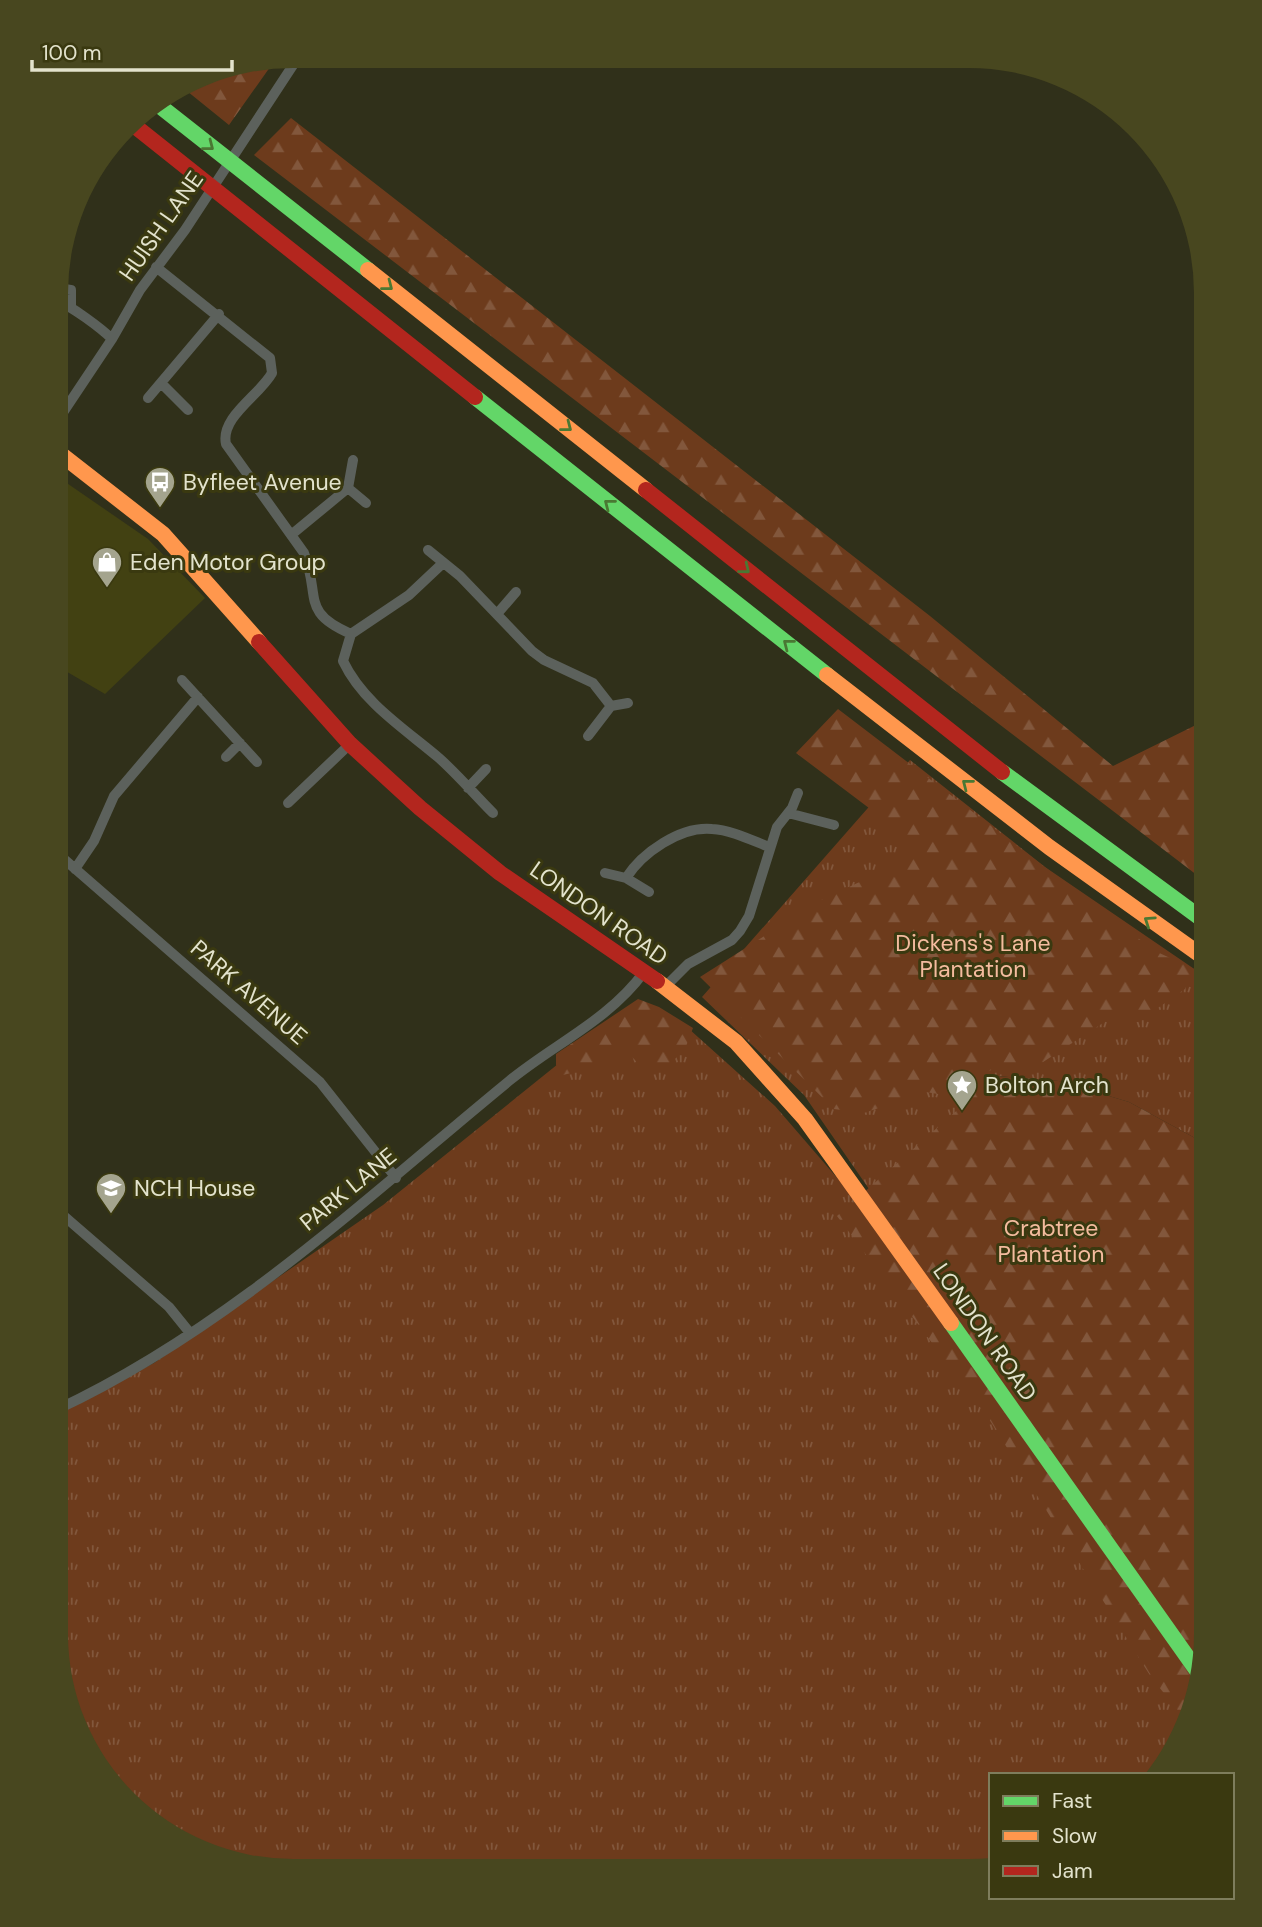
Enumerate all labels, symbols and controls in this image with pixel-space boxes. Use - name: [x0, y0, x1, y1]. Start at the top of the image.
- scale bar: [32, 28, 231, 72]
- text: 100 m: [42, 39, 102, 67]
- one-way arrow: [202, 137, 214, 150]
- street label: HUISH LANE: [112, 165, 210, 287]
- one-way arrow: [380, 278, 393, 291]
- one-way arrow: [558, 419, 571, 431]
- bus stop icon: Byfleet Avenue: [143, 465, 177, 509]
- place label: Byfleet Avenue: [183, 467, 342, 497]
- one-way arrow: [604, 499, 616, 512]
- shop icon: Eden Motor Group: [90, 545, 124, 589]
- place label: Eden Motor Group: [130, 547, 326, 577]
- one-way arrow: [737, 560, 749, 573]
- one-way arrow: [783, 640, 796, 652]
- one-way arrow: [962, 780, 975, 793]
- street label: LONDON ROAD: [524, 854, 674, 972]
- one-way arrow: [1144, 916, 1157, 929]
- park label: Dickens's Lane Plantation: [895, 928, 1051, 984]
- street label: PARK AVENUE: [184, 933, 314, 1051]
- place icon: Bolton Arch: [945, 1068, 979, 1112]
- place label: Bolton Arch: [985, 1070, 1109, 1100]
- street label: PARK LANE: [293, 1141, 403, 1237]
- school or university icon: NCH House: [94, 1171, 128, 1215]
- place label: NCH House: [134, 1173, 255, 1203]
- park label: Crabtree Plantation: [998, 1213, 1104, 1269]
- street label: LONDON ROAD: [926, 1257, 1044, 1407]
- legend: [989, 1773, 1234, 1899]
- text: Fast: [1052, 1787, 1092, 1815]
- text: Slow: [1052, 1822, 1097, 1850]
- text: Jam: [1052, 1857, 1093, 1885]

